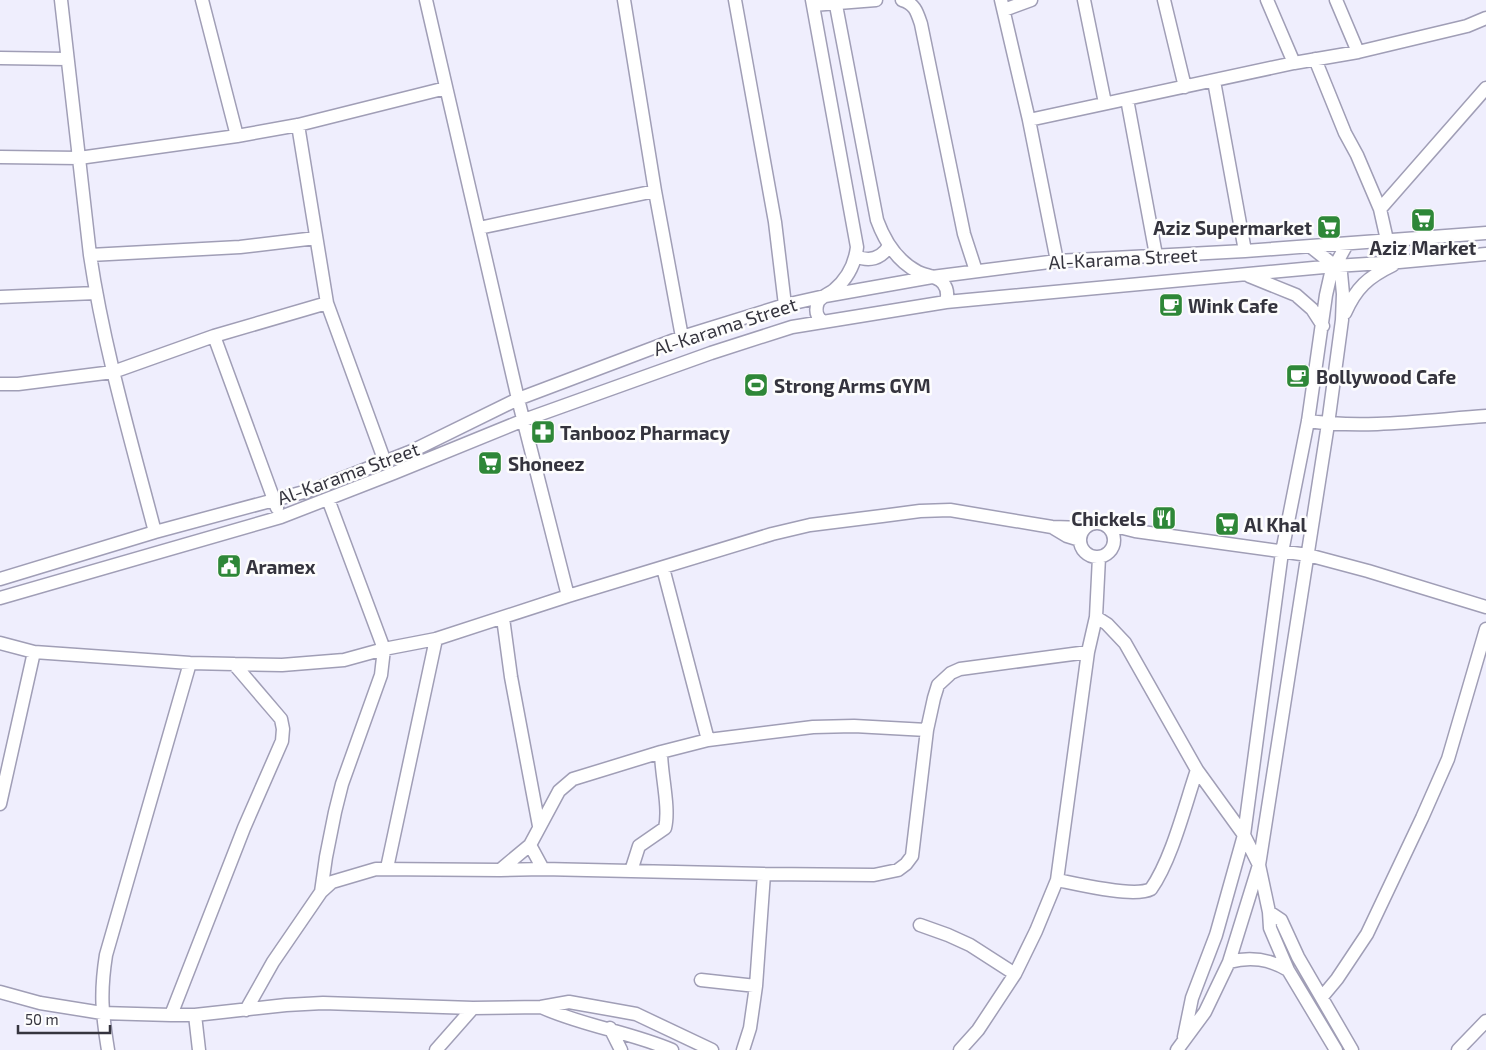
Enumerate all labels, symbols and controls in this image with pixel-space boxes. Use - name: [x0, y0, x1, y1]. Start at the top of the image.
- supermarket icon: Aziz Market: [1410, 207, 1436, 233]
- supermarket icon: Aziz Supermarket: [1316, 214, 1342, 240]
- place label: Aziz Supermarket: [1153, 216, 1312, 239]
- place label: Aziz Market: [1370, 236, 1477, 259]
- street label: Al-Karama Street: [1048, 243, 1198, 273]
- street label: Al-Karama Street: [650, 292, 800, 360]
- cafe icon: Wink Cafe: [1158, 292, 1184, 318]
- place label: Wink Cafe: [1188, 294, 1278, 317]
- cafe icon: Bollywood Cafe: [1285, 363, 1311, 389]
- place label: Bollywood Cafe: [1316, 365, 1457, 389]
- sports icon: Strong Arms GYM: [743, 372, 769, 398]
- place label: Strong Arms GYM: [774, 374, 931, 397]
- pharmacy icon: Tanbooz Pharmacy: [530, 419, 556, 445]
- place label: Tanbooz Pharmacy: [560, 421, 730, 445]
- street label: Al-Karama Street: [274, 437, 422, 509]
- supermarket icon: Shoneez: [477, 450, 503, 476]
- place label: Shoneez: [508, 452, 585, 475]
- restaurant icon: Chickels: [1151, 505, 1177, 531]
- place label: Chickels: [1071, 507, 1146, 530]
- supermarket icon: Al Khal: [1214, 511, 1240, 537]
- place label: Al Khal: [1244, 513, 1308, 536]
- public building icon: Aramex: [216, 553, 242, 579]
- place label: Aramex: [246, 555, 316, 578]
- scale bar: [18, 1002, 110, 1034]
- text: 50 m: [25, 1010, 59, 1028]

